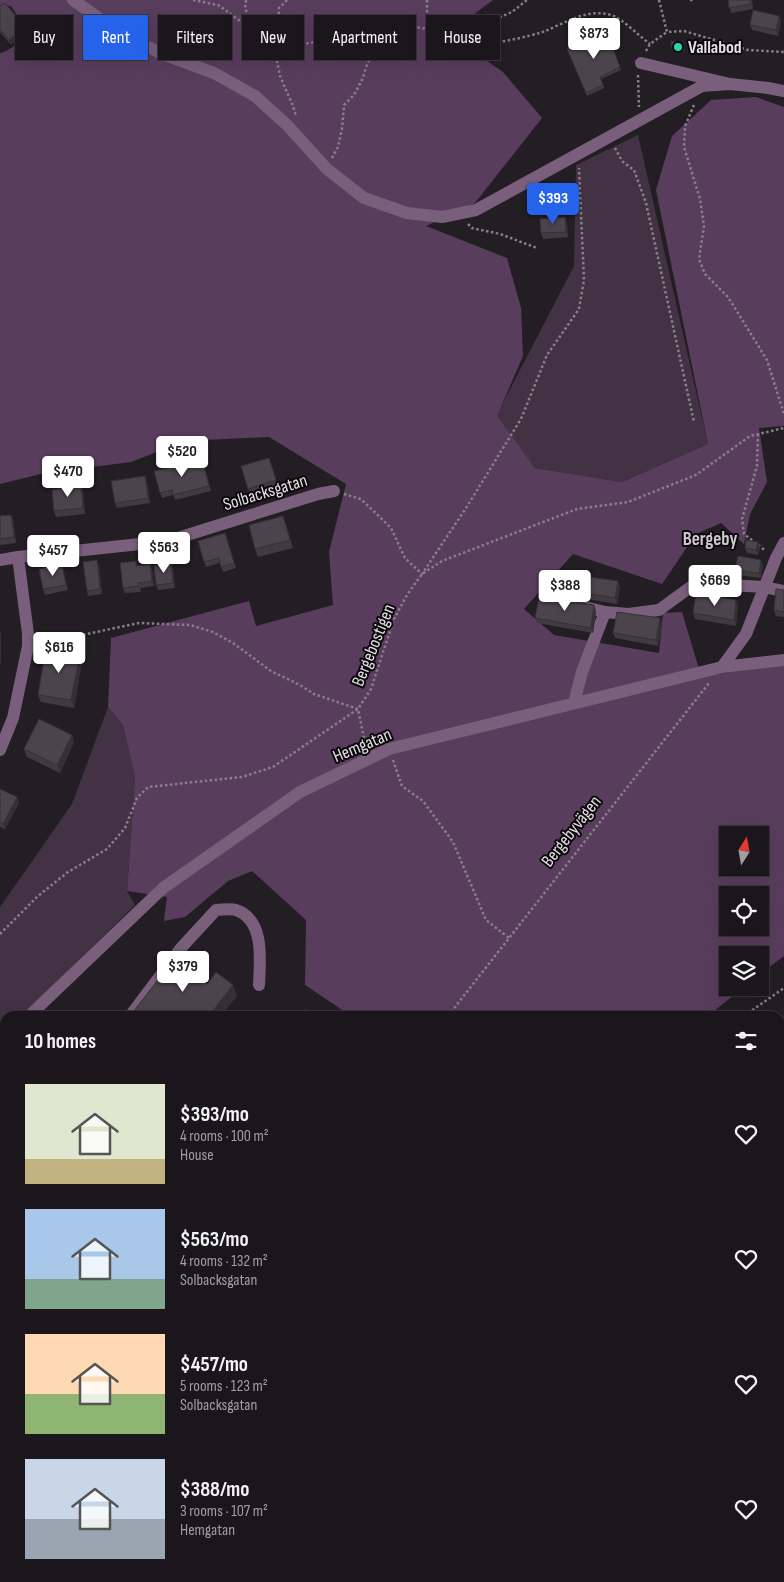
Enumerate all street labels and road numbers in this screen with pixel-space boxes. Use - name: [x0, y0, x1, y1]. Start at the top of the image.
- street label: Solbacksgatan: [220, 470, 310, 515]
- street label: Bergebostigen: [348, 601, 399, 689]
- street label: Hemgatan: [330, 724, 395, 767]
- street label: Bergebyvägen: [537, 792, 606, 871]

